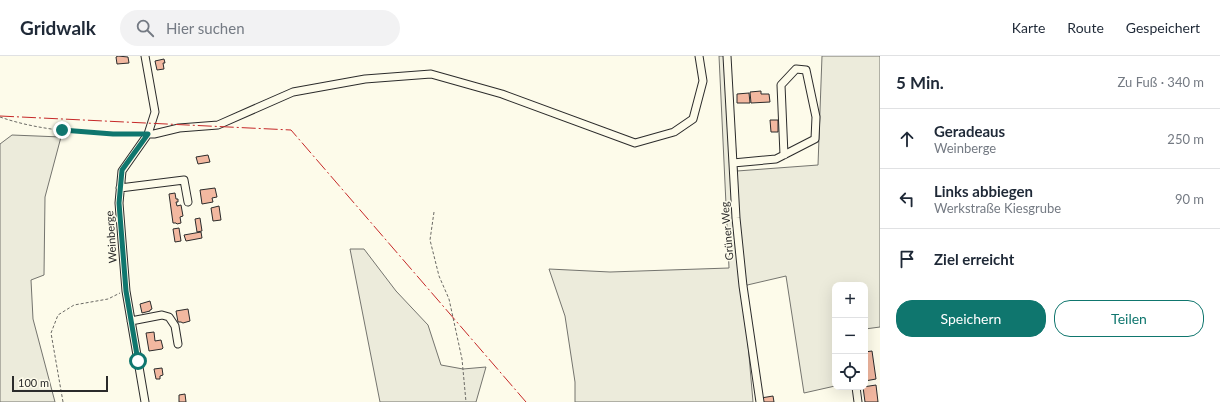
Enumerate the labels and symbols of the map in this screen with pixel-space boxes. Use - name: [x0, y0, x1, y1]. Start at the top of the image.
- route end: [53, 121, 71, 139]
- street label: Grüner Weg: [717, 201, 736, 261]
- street label: Weinberge: [102, 210, 119, 264]
- route start: [129, 352, 147, 370]
- scale bar: [12, 374, 108, 393]

